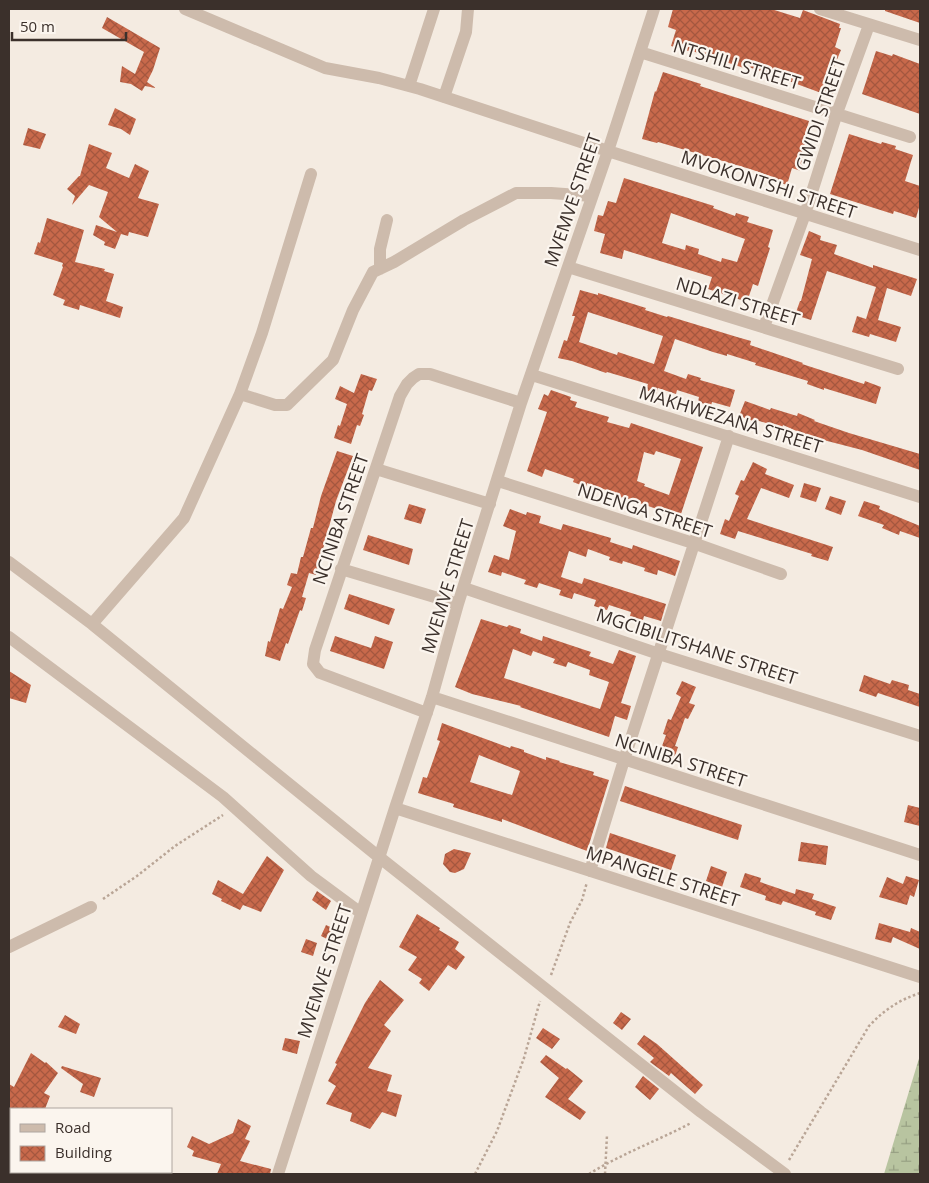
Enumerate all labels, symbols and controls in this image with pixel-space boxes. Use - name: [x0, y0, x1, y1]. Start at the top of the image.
- scale bar: [12, 10, 126, 42]
- text: 50 m: [20, 16, 55, 36]
- street label: NTSHILI STREET: [671, 33, 803, 95]
- street label: GWIDI STREET: [789, 54, 851, 174]
- street label: MVEMVE STREET: [538, 130, 606, 270]
- street label: MVOKONTSHI STREET: [678, 144, 860, 224]
- street label: NDLAZI STREET: [673, 271, 803, 331]
- street label: MAKHWEZANA STREET: [636, 380, 826, 458]
- street label: NCINIBA STREET: [306, 450, 374, 588]
- street label: NDENGA STREET: [575, 477, 715, 543]
- street label: MVEMVE STREET: [415, 516, 479, 656]
- street label: MGCIBILITSHANE STREET: [593, 602, 801, 690]
- street label: NCINIBA STREET: [612, 727, 750, 793]
- street label: MPANGELE STREET: [583, 840, 743, 912]
- street label: MVEMVE STREET: [291, 901, 357, 1041]
- legend: [10, 1108, 172, 1173]
- text: Road: [55, 1117, 91, 1137]
- text: Building: [55, 1142, 112, 1162]

